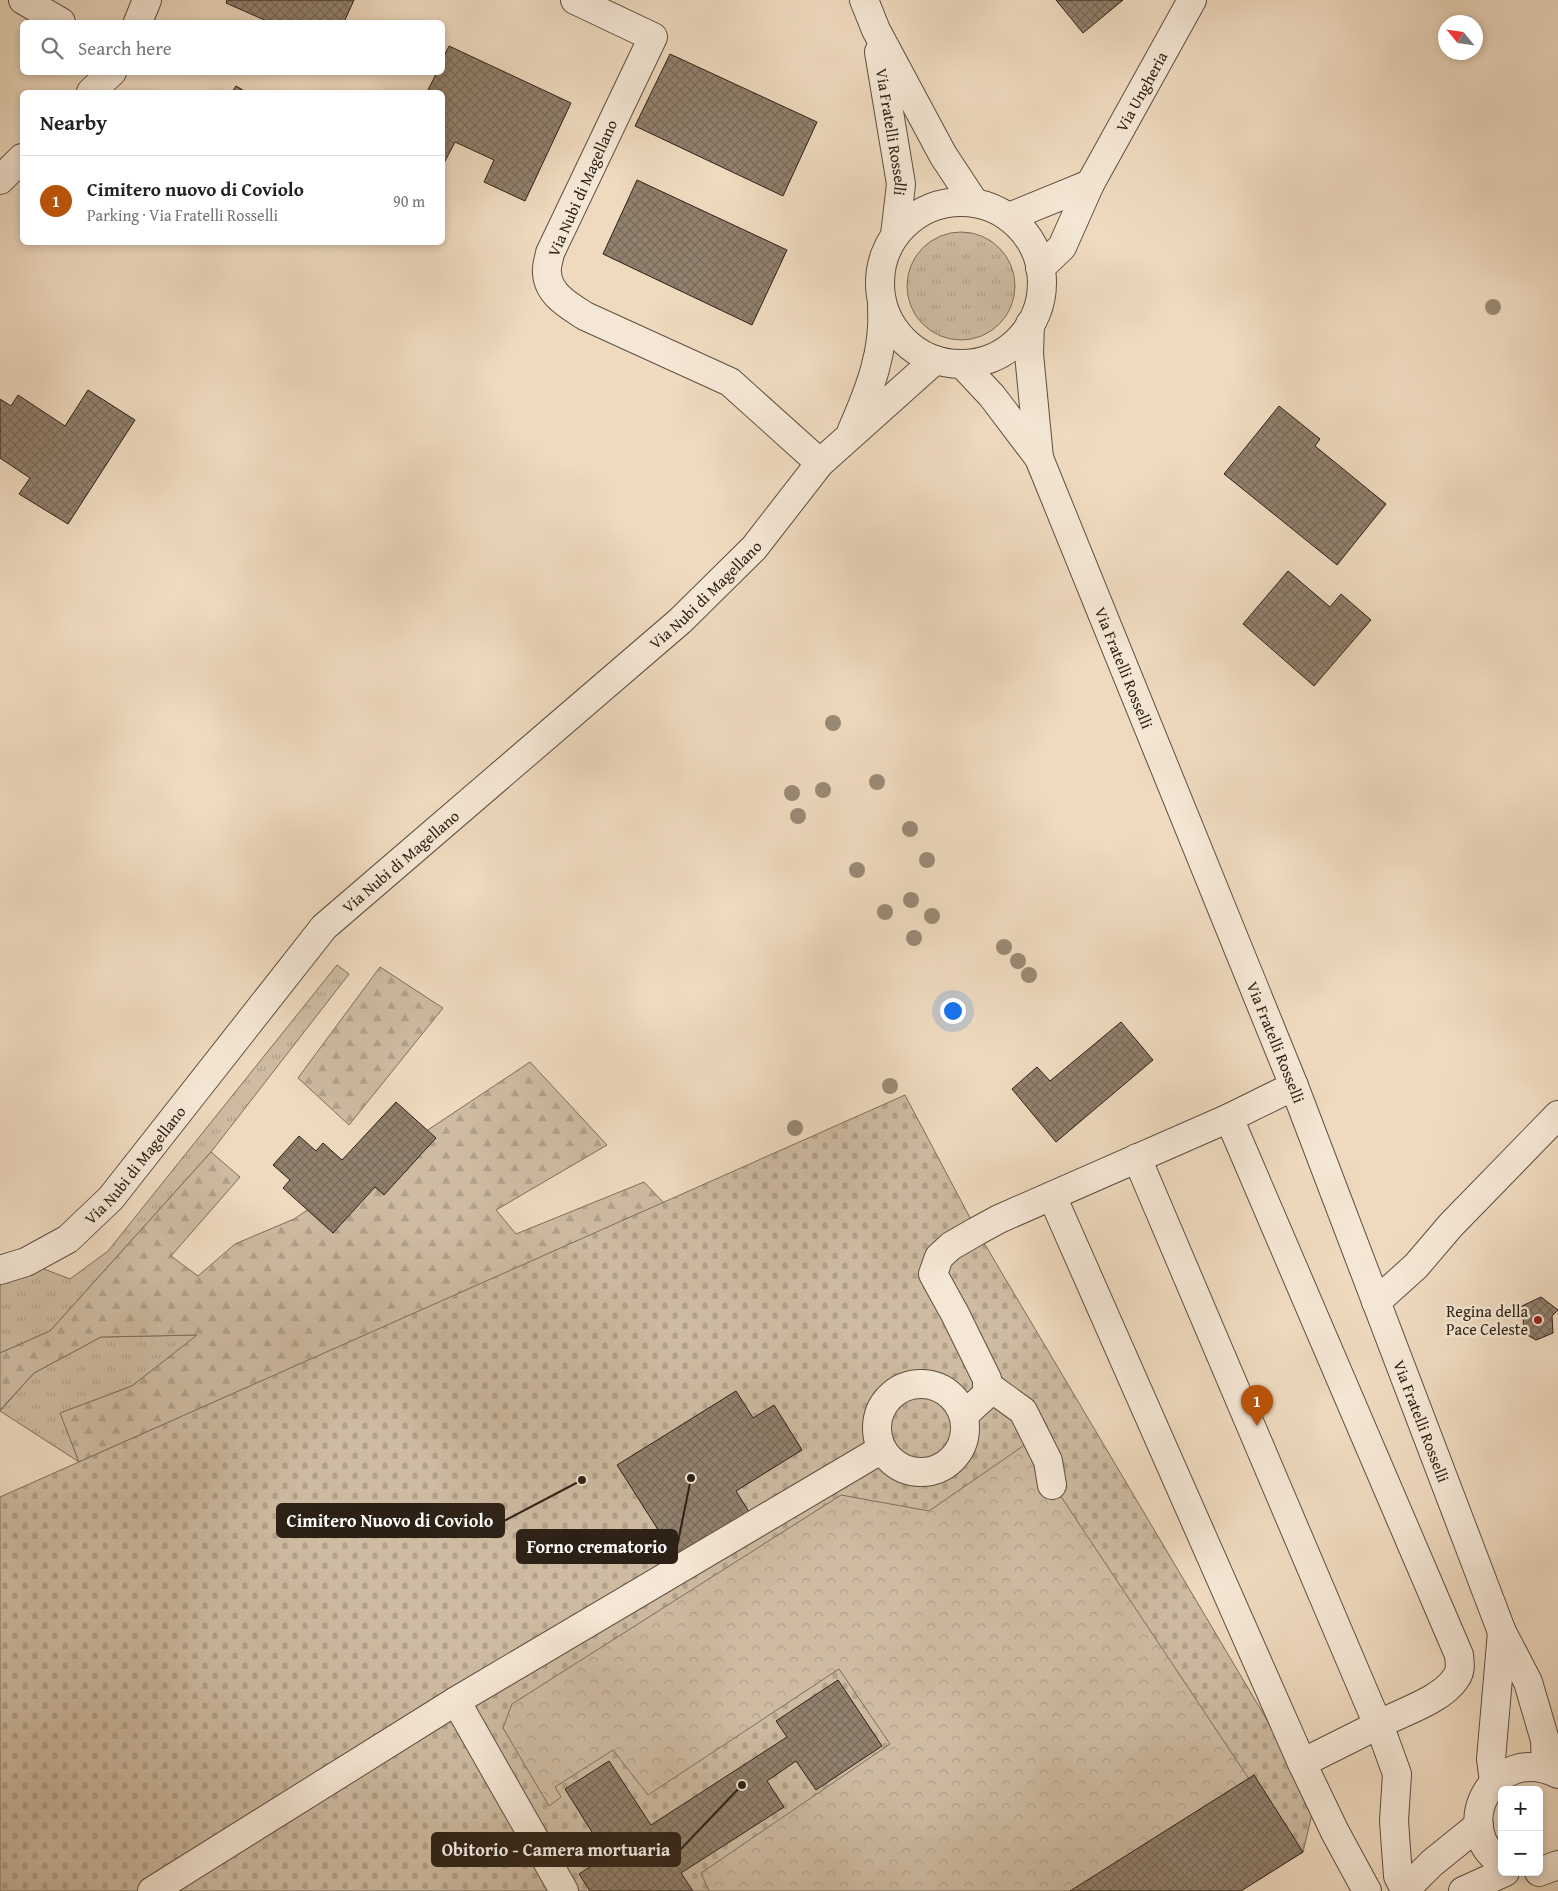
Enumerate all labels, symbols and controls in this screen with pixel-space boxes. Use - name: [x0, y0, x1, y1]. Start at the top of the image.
- north arrow: [1438, 15, 1483, 60]
- search box: [20, 20, 445, 75]
- icon: search: [38, 34, 66, 62]
- text: Search here: [78, 34, 172, 62]
- street label: Via Ungheria: [1109, 47, 1173, 136]
- street label: Via Fratelli Rosselli: [870, 66, 913, 198]
- text: Nearby: [40, 107, 107, 138]
- street label: Via Nubi di Magellano: [541, 116, 623, 260]
- text: Cimitero nuovo di Coviolo: [87, 175, 304, 203]
- text: 1: [52, 189, 60, 213]
- text: 90 m: [393, 189, 425, 213]
- text: Parking · Via Fratelli Rosselli: [87, 203, 278, 227]
- street label: Via Nubi di Magellano: [644, 536, 767, 655]
- street label: Via Fratelli Rosselli: [1089, 603, 1160, 733]
- street label: Via Nubi di Magellano: [337, 804, 464, 919]
- street label: Via Fratelli Rosselli: [1241, 978, 1311, 1107]
- your location: [940, 998, 966, 1024]
- street label: Via Nubi di Magellano: [78, 1101, 191, 1230]
- place label: Regina della Pace Celeste: [1446, 1299, 1528, 1341]
- marker: Regina della Pace Celeste: [1532, 1314, 1544, 1326]
- street label: Via Fratelli Rosselli: [1387, 1356, 1456, 1486]
- pin: 1: [1241, 1385, 1273, 1426]
- callout: Cimitero Nuovo di Coviolo: [277, 1504, 504, 1537]
- text: Cimitero Nuovo di Coviolo: [287, 1507, 494, 1534]
- callout: Forno crematorio: [517, 1530, 677, 1563]
- text: Forno crematorio: [527, 1533, 668, 1560]
- map controls: [1498, 1786, 1543, 1876]
- button: +: [1498, 1786, 1543, 1831]
- button: −: [1498, 1831, 1543, 1876]
- callout: Obitorio - Camera mortuaria: [432, 1833, 680, 1866]
- text: Obitorio - Camera mortuaria: [442, 1836, 671, 1863]

